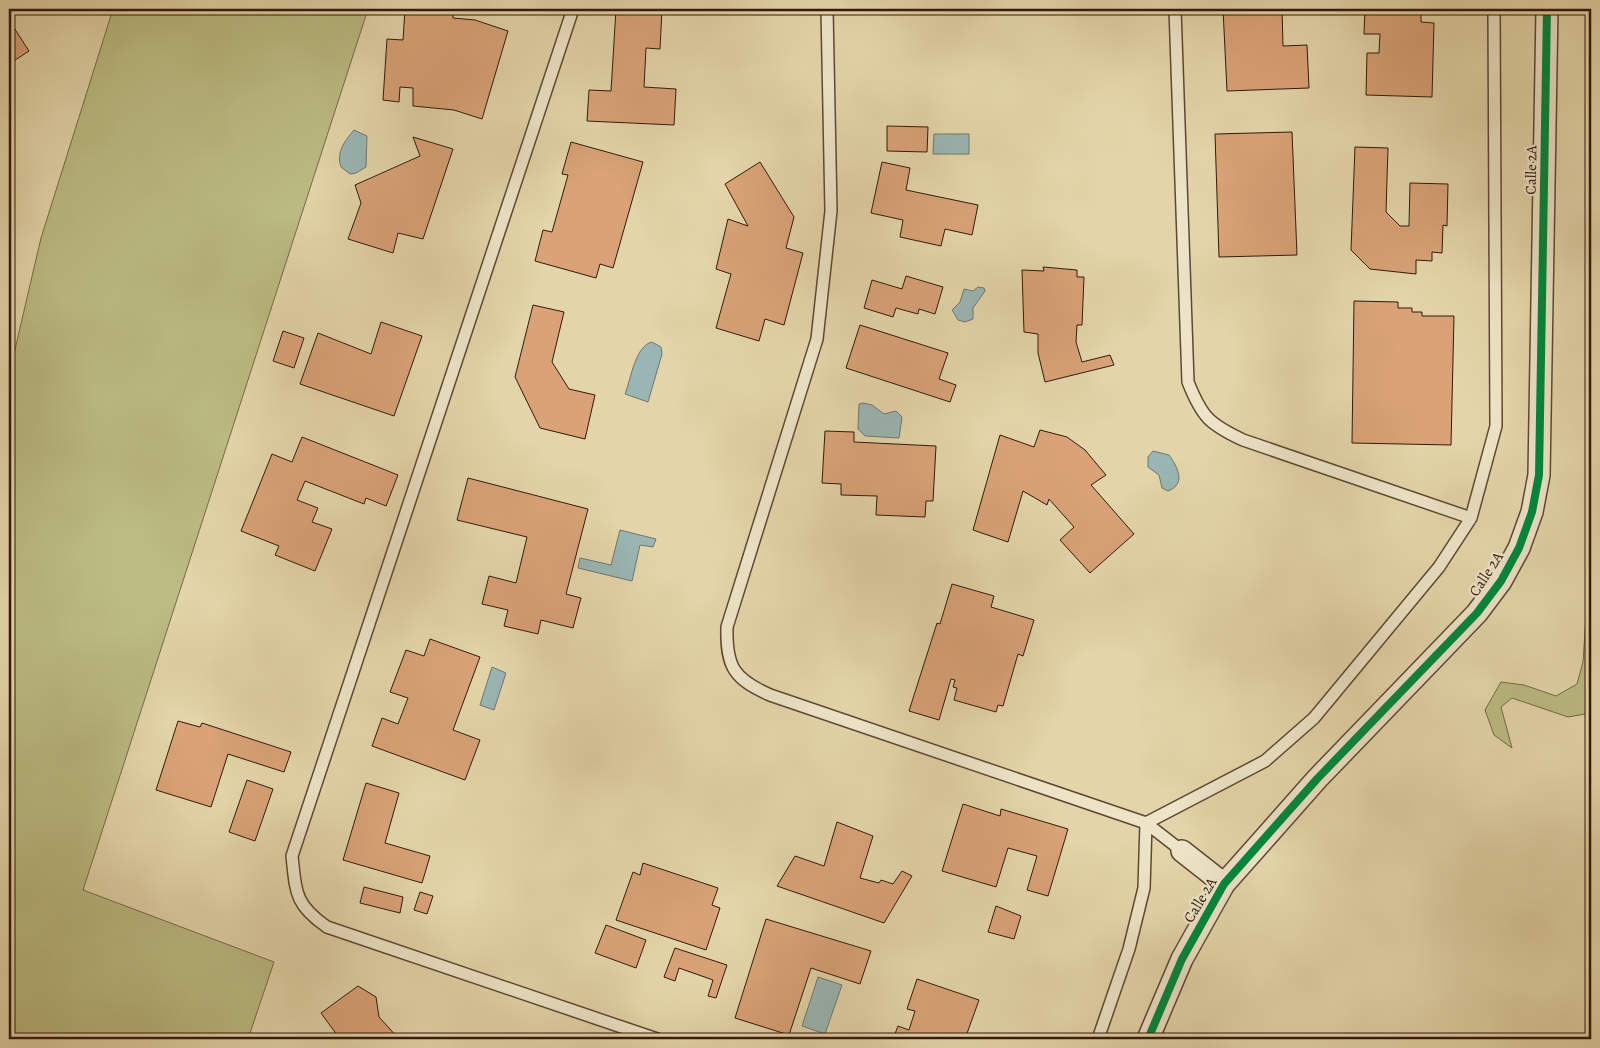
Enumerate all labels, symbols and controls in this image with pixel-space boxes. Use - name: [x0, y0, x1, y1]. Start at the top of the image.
- street label: Calle 2A: [1521, 145, 1541, 195]
- street label: Calle 2A: [1464, 548, 1508, 600]
- street label: Calle 2A: [1179, 874, 1221, 926]

